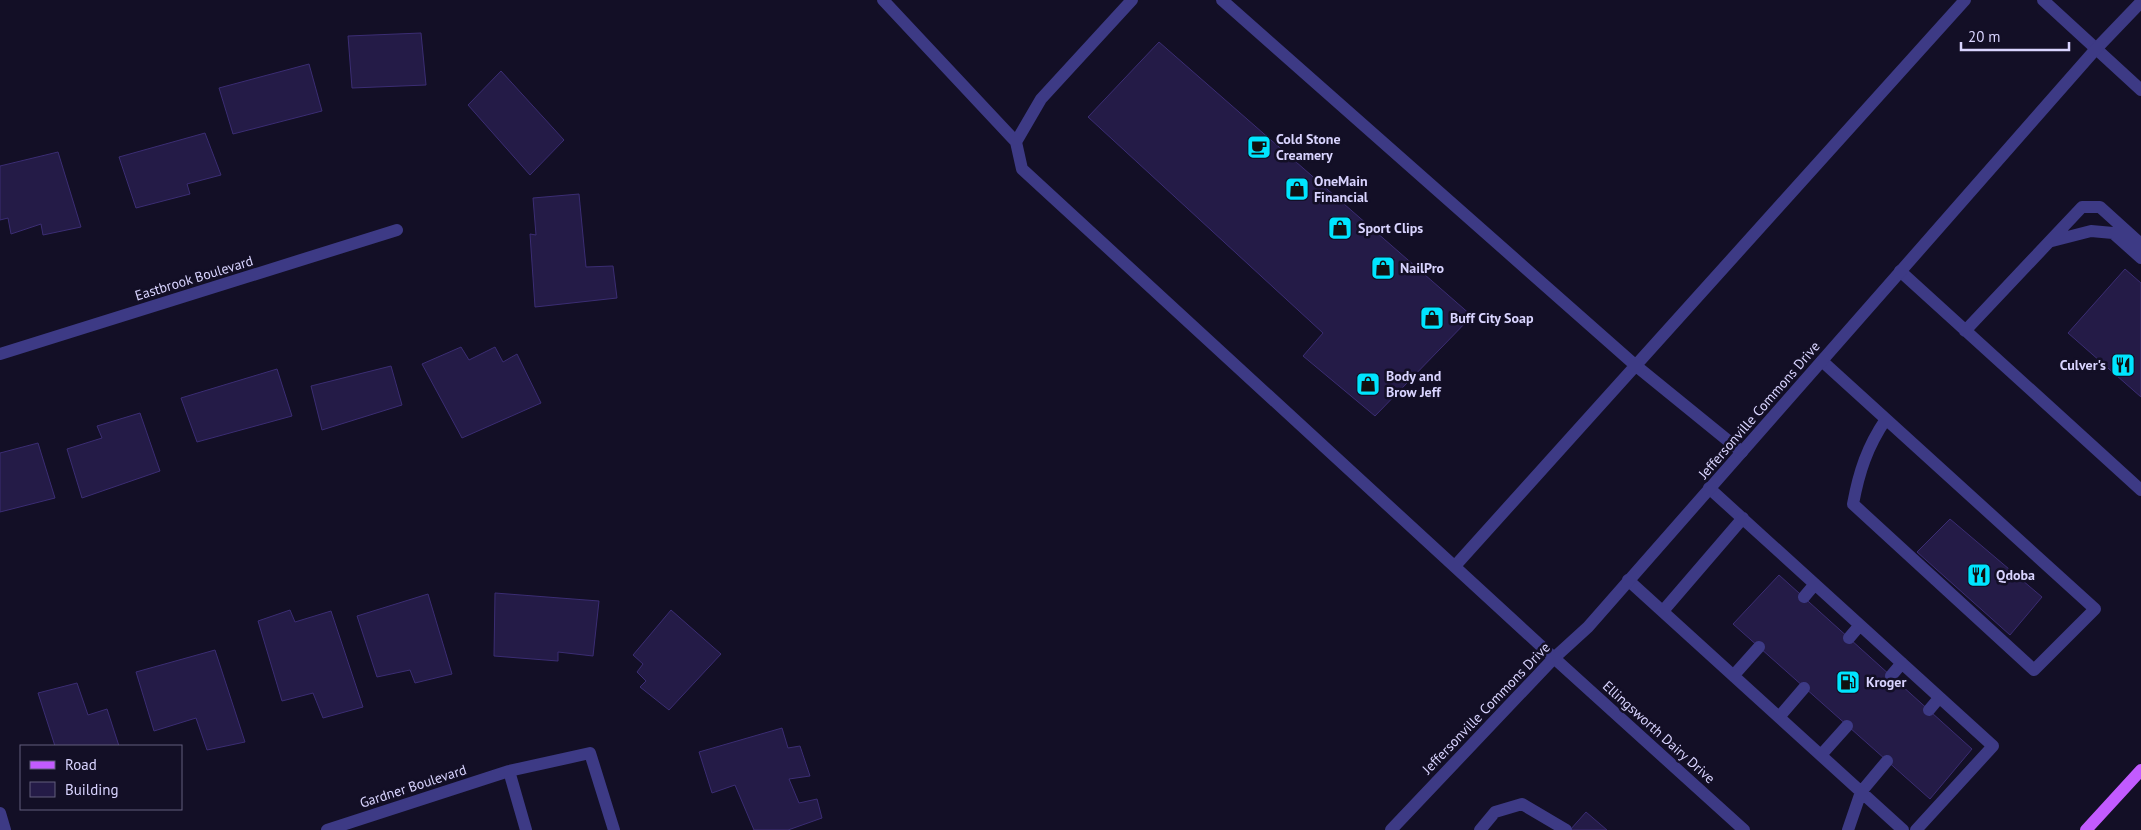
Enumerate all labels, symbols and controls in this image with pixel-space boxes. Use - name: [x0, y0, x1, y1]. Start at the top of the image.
- scale bar: [1961, 20, 2068, 52]
- text: 20 m: [1968, 27, 2001, 46]
- place label: Cold Stone Creamery: [1276, 130, 1341, 164]
- cafe icon: Cold Stone Creamery: [1246, 134, 1272, 160]
- place label: OneMain Financial: [1314, 172, 1369, 206]
- shop icon: OneMain Financial: [1284, 176, 1310, 202]
- shop icon: Sport Clips: [1327, 215, 1353, 241]
- place label: Sport Clips: [1358, 219, 1423, 237]
- street label: Eastbrook Boulevard: [133, 251, 255, 305]
- shop icon: NailPro: [1370, 255, 1396, 281]
- place label: NailPro: [1400, 259, 1445, 277]
- shop icon: Buff City Soap: [1419, 305, 1445, 331]
- place label: Buff City Soap: [1450, 309, 1534, 327]
- street label: Jeffersonville Commons Drive: [1694, 338, 1824, 483]
- restaurant icon: Culver's: [2110, 352, 2136, 378]
- place label: Culver's: [2060, 356, 2106, 374]
- place label: Body and Brow Jeff: [1386, 367, 1442, 401]
- shop icon: Body and Brow Jeff: [1355, 371, 1381, 397]
- restaurant icon: Qdoba: [1966, 562, 1992, 588]
- place label: Qdoba: [1996, 566, 2035, 584]
- street label: Jeffersonville Commons Drive: [1418, 638, 1554, 778]
- fuel station icon: Kroger: [1835, 669, 1861, 695]
- place label: Kroger: [1866, 673, 1906, 691]
- street label: Ellingsworth Dairy Drive: [1599, 677, 1719, 787]
- legend: [20, 745, 182, 810]
- text: Road: [65, 755, 97, 774]
- street label: Gardner Boulevard: [357, 760, 469, 812]
- text: Building: [65, 780, 119, 799]

